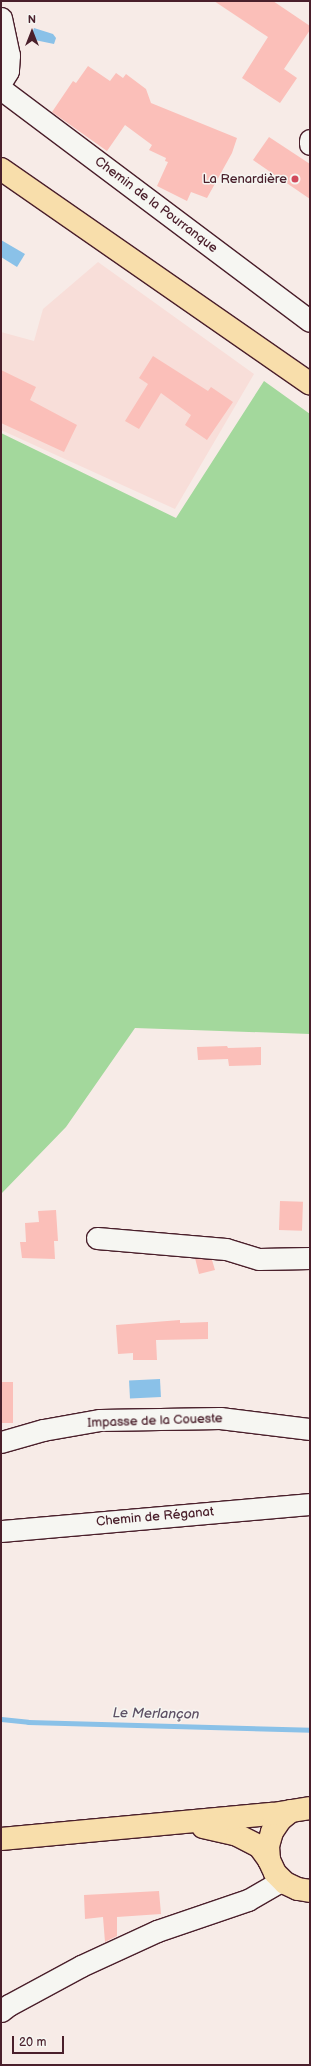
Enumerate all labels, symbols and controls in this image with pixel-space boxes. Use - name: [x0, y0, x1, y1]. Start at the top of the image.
- north arrow: [12, 12, 52, 52]
- text: N: [28, 13, 36, 26]
- street label: Chemin de la Pourranque: [92, 154, 220, 256]
- place label: La Renardière: [203, 171, 287, 187]
- marker: La Renardière: [290, 174, 300, 184]
- street label: Impasse de la Coueste: [87, 1411, 223, 1431]
- street label: Chemin de Réganat: [96, 1504, 214, 1530]
- water label: Le Merlançon: [112, 1705, 200, 1723]
- scale bar: [14, 2028, 66, 2054]
- text: 20 m: [19, 2035, 46, 2050]

